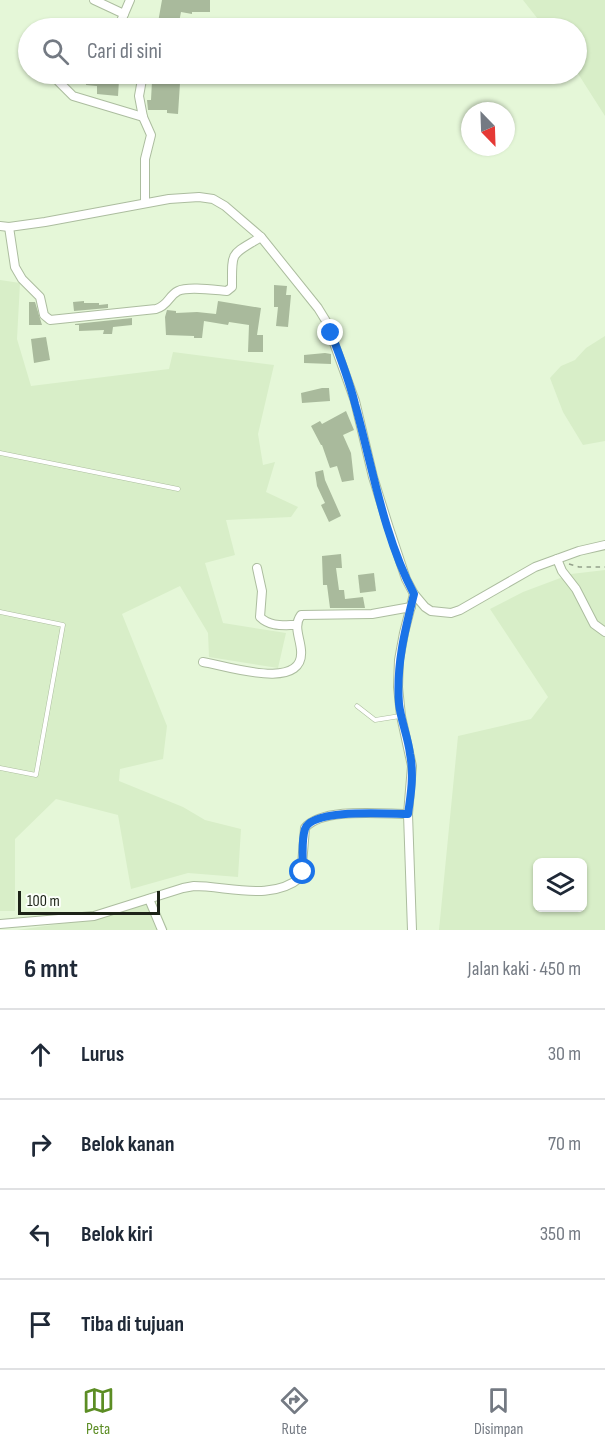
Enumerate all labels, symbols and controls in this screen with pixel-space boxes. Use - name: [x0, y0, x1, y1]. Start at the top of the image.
- search box: [18, 18, 587, 84]
- icon: search: [39, 35, 72, 68]
- text: Cari di sini: [87, 38, 162, 65]
- north arrow: [461, 102, 515, 156]
- route end: [317, 319, 343, 345]
- route start: [289, 858, 315, 884]
- map controls: [533, 858, 587, 912]
- button: layers: [533, 858, 587, 912]
- scale bar: [18, 888, 160, 916]
- text: 100 m: [27, 892, 60, 911]
- text: 6 mnt: [24, 954, 78, 985]
- text: Jalan kaki · 450 m: [468, 957, 581, 981]
- icon: ahead: [24, 1038, 57, 1071]
- text: Lurus: [81, 1041, 124, 1068]
- text: 30 m: [548, 1042, 581, 1066]
- icon: right: [24, 1128, 57, 1161]
- text: Belok kanan: [81, 1131, 174, 1158]
- text: 70 m: [548, 1132, 581, 1156]
- icon: left: [24, 1218, 57, 1251]
- text: Belok kiri: [81, 1221, 153, 1248]
- text: 350 m: [540, 1222, 581, 1246]
- icon: arrive: [24, 1308, 57, 1341]
- text: Tiba di tujuan: [81, 1311, 184, 1338]
- tab: Peta: [82, 1384, 115, 1439]
- tab: Rute: [278, 1384, 311, 1439]
- tab: Disimpan: [474, 1384, 523, 1439]

